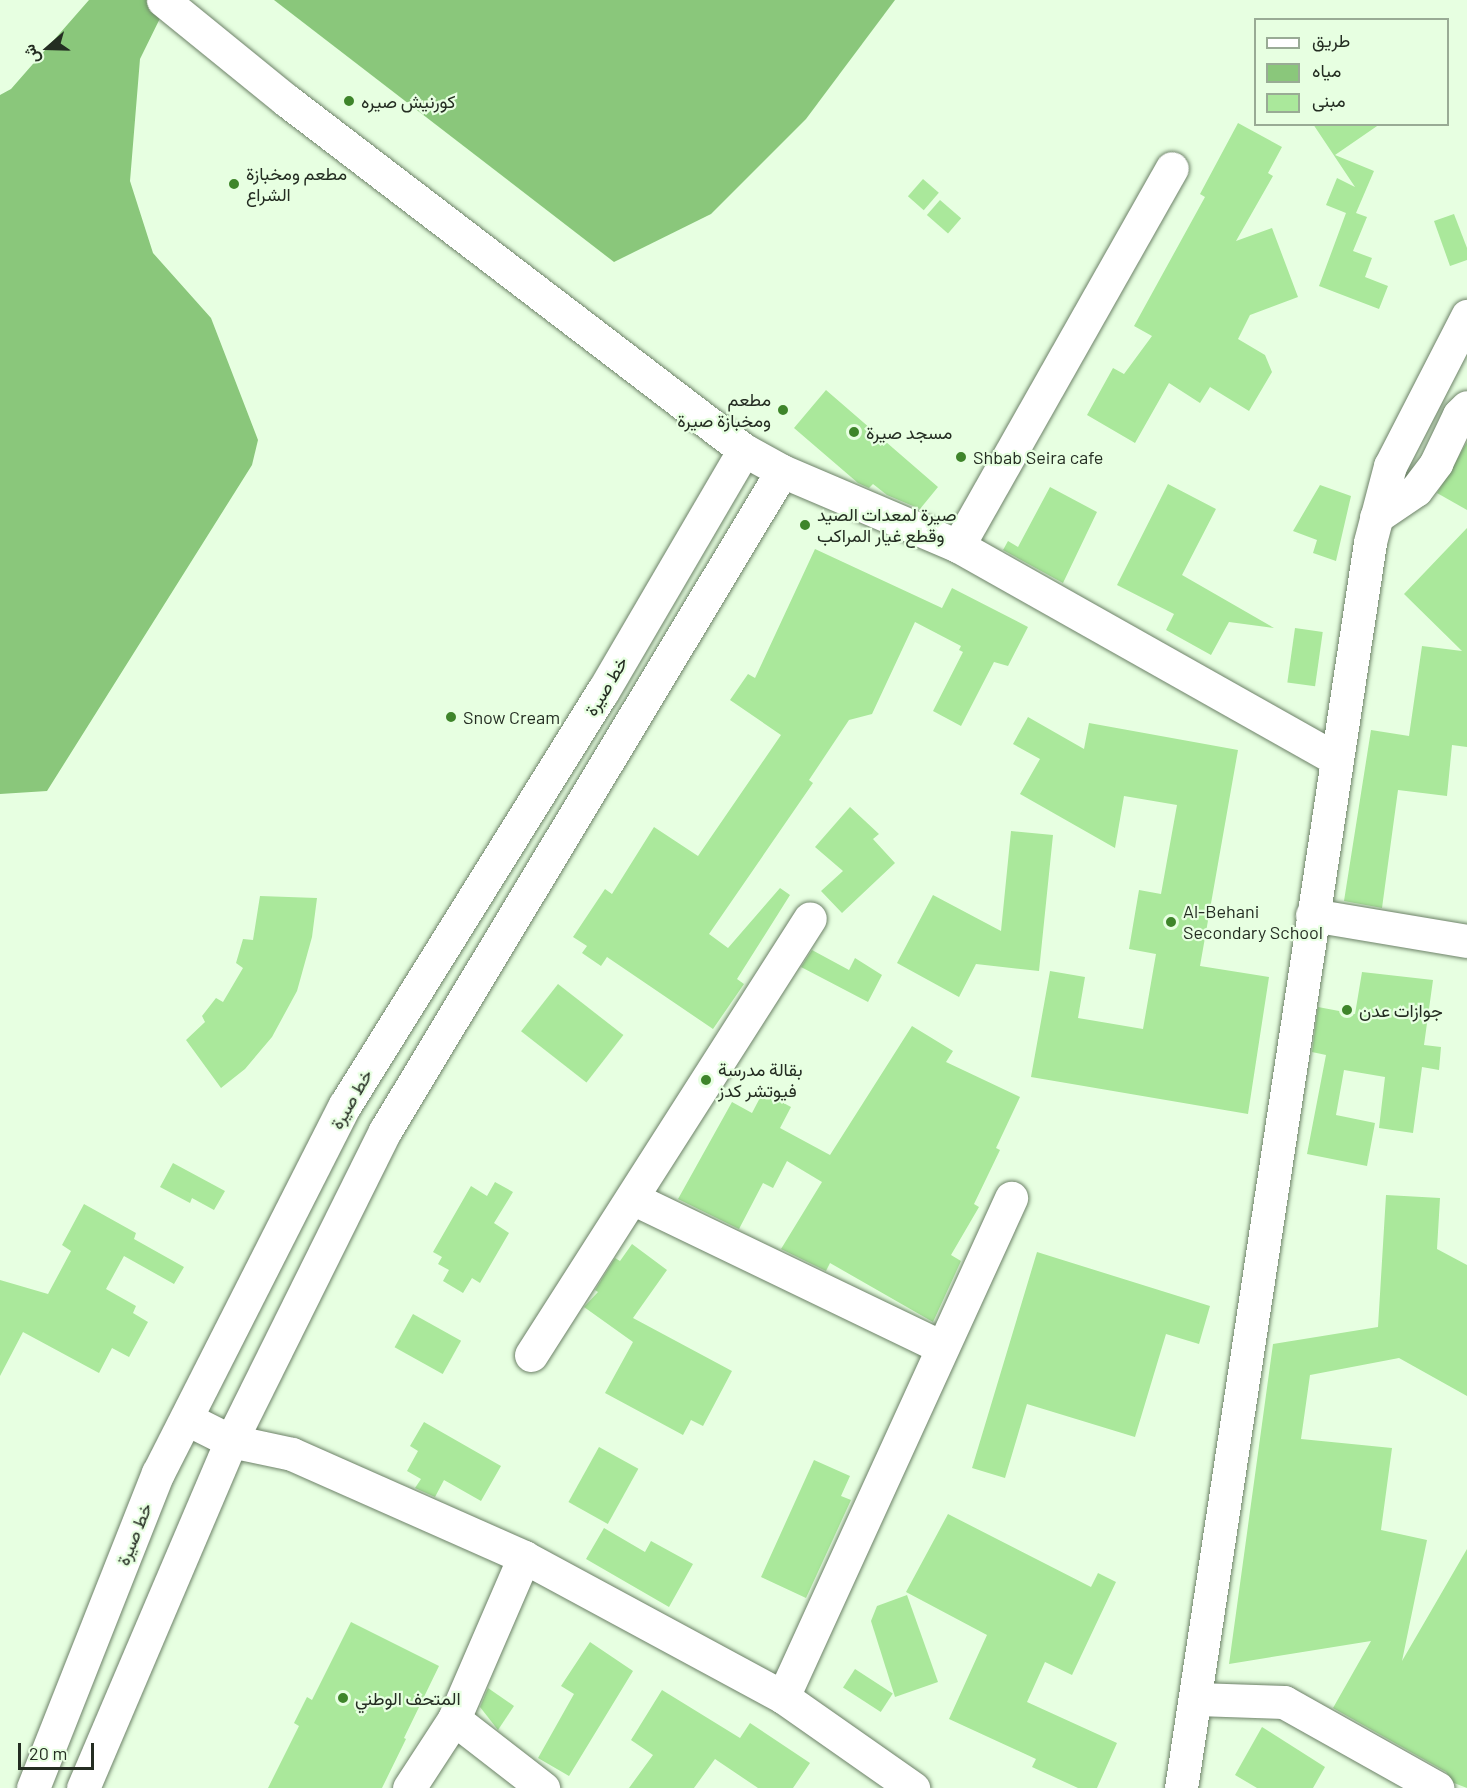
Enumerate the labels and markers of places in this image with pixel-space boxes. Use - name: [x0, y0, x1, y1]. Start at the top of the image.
- place label: كورنيش صيره: [361, 90, 456, 112]
- marker: كورنيش صيره: [342, 94, 356, 108]
- place label: مطعم ومخبازة الشراع: [246, 163, 347, 206]
- marker: مطعم ومخبازة الشراع: [227, 177, 241, 191]
- place label: مطعم ومخبازة صيرة: [677, 389, 771, 432]
- marker: مطعم ومخبازة صيرة: [776, 403, 790, 417]
- place label: مسجد صيرة: [866, 421, 952, 443]
- marker: مسجد صيرة: [847, 425, 861, 439]
- place label: Shbab Seira cafe: [973, 446, 1103, 468]
- marker: Shbab Seira cafe: [954, 450, 968, 464]
- place label: صيرة لمعدات الصيد وقطع غيار المراكب: [817, 504, 957, 546]
- marker: صيرة لمعدات الصيد وقطع غيار المراكب: [798, 518, 812, 532]
- place label: Snow Cream: [463, 706, 560, 728]
- marker: Snow Cream: [444, 710, 458, 724]
- place label: Al-Behani Secondary School: [1183, 901, 1323, 944]
- marker: Al-Behani Secondary School: [1164, 915, 1178, 929]
- place label: جوازات عدن: [1359, 999, 1443, 1021]
- marker: جوازات عدن: [1340, 1003, 1354, 1017]
- place label: بقالة مدرسة فيوتشر كدز: [718, 1059, 803, 1102]
- marker: بقالة مدرسة فيوتشر كدز: [699, 1073, 713, 1087]
- place label: المتحف الوطني: [355, 1687, 461, 1709]
- marker: المتحف الوطني: [336, 1691, 350, 1705]

